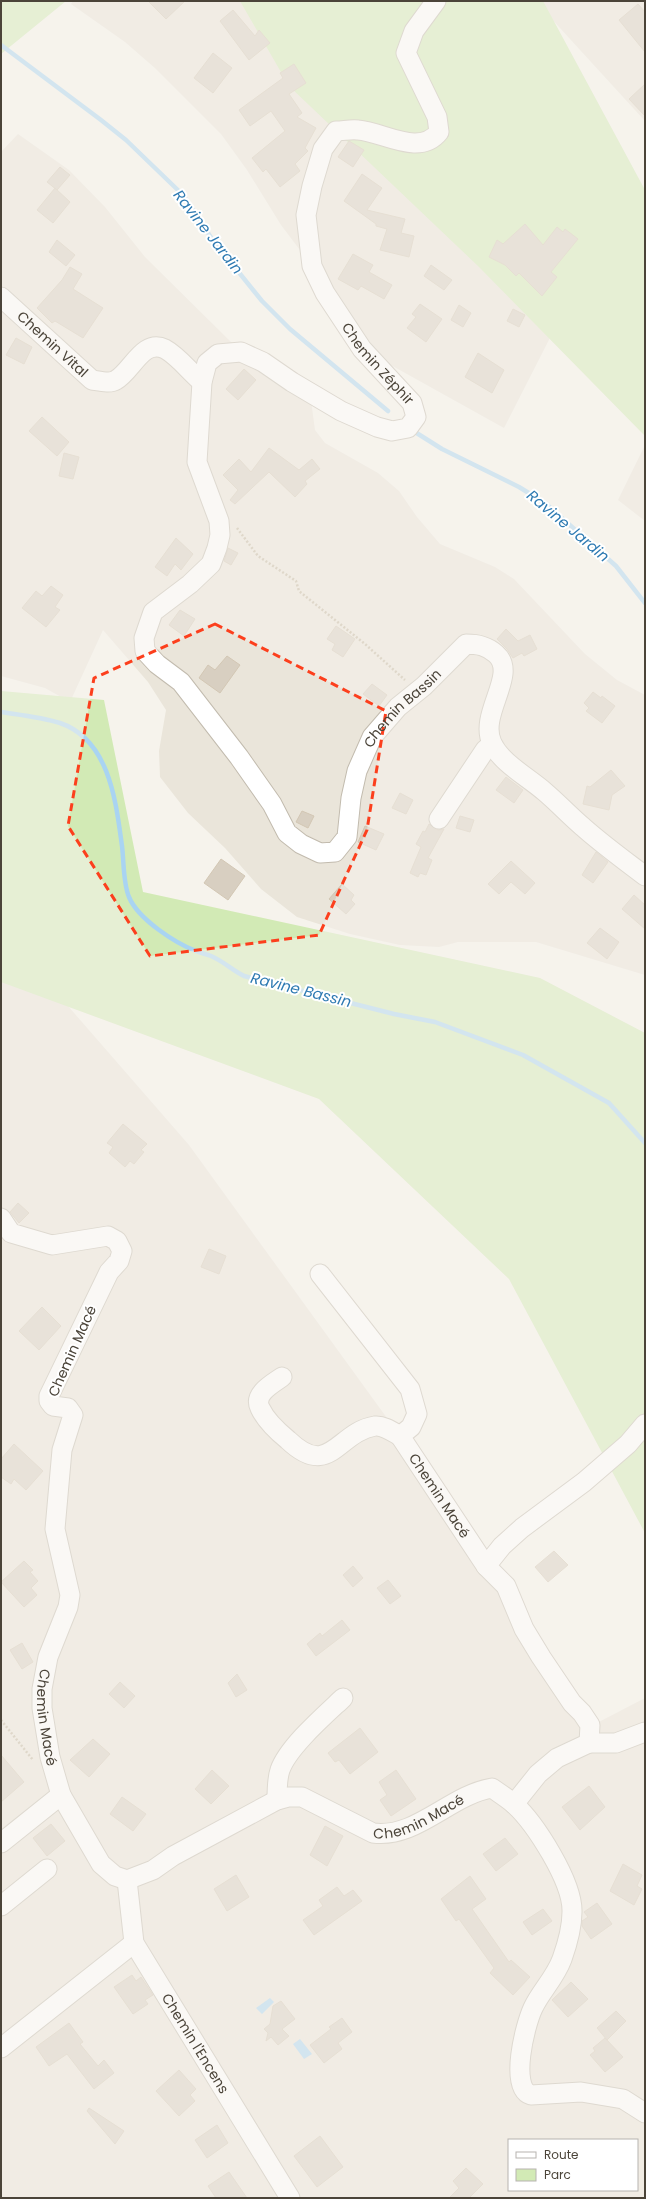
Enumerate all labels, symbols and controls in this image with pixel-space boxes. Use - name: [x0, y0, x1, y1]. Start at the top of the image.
- water label: Ravine Jardin: [169, 185, 248, 278]
- street label: Chemin Vital: [13, 306, 93, 382]
- street label: Chemin Zéphir: [337, 318, 419, 409]
- water label: Ravine Jardin: [523, 485, 614, 566]
- street label: Chemin Bassin: [359, 664, 446, 750]
- water label: Ravine Bassin: [249, 967, 354, 1012]
- street label: Chemin Macé: [43, 1302, 101, 1400]
- street label: Chemin Macé: [404, 1449, 475, 1542]
- street label: Chemin Macé: [32, 1667, 62, 1769]
- street label: Chemin Macé: [373, 1789, 468, 1844]
- street label: Chemin l'Encens: [157, 1989, 234, 2097]
- legend: [508, 2139, 638, 2191]
- text: Route: [544, 2146, 578, 2163]
- text: Parc: [544, 2166, 571, 2183]

